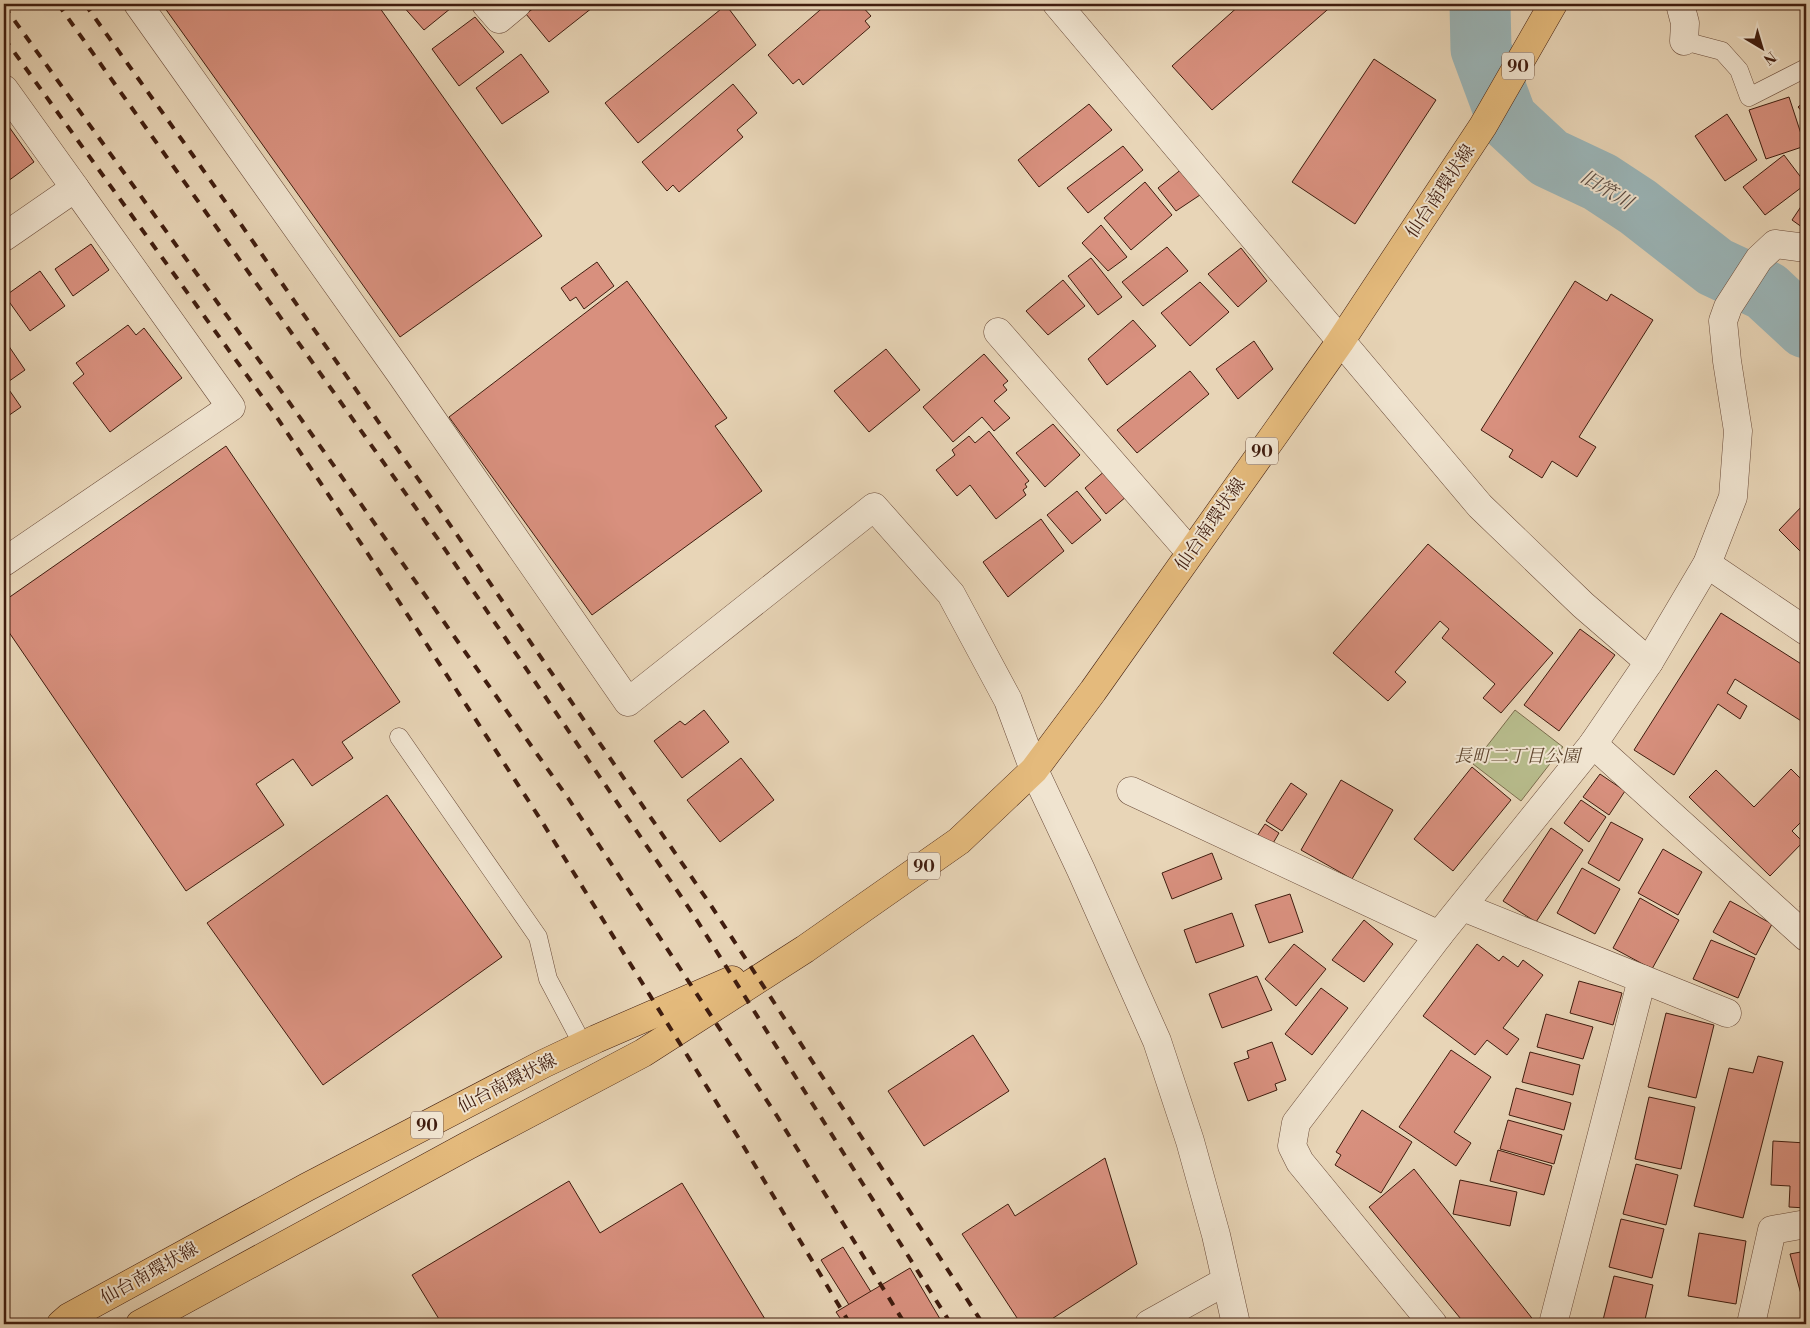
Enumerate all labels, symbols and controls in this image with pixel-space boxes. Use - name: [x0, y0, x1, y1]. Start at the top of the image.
- north arrow: [1738, 22, 1788, 72]
- text: N: [1759, 47, 1779, 68]
- road number: 90: [1502, 52, 1534, 80]
- street label: 仙台南環状線: [1401, 140, 1480, 242]
- water label: 旧笊川: [1576, 165, 1639, 216]
- road number: 90: [1246, 438, 1278, 464]
- street label: 仙台南環状線: [1170, 473, 1251, 575]
- park label: 長町二丁目公園: [1454, 745, 1583, 768]
- road number: 90: [908, 852, 940, 879]
- street label: 仙台南環状線: [454, 1049, 561, 1118]
- road number: 90: [411, 1112, 443, 1138]
- street label: 仙台南環状線: [96, 1237, 202, 1310]

